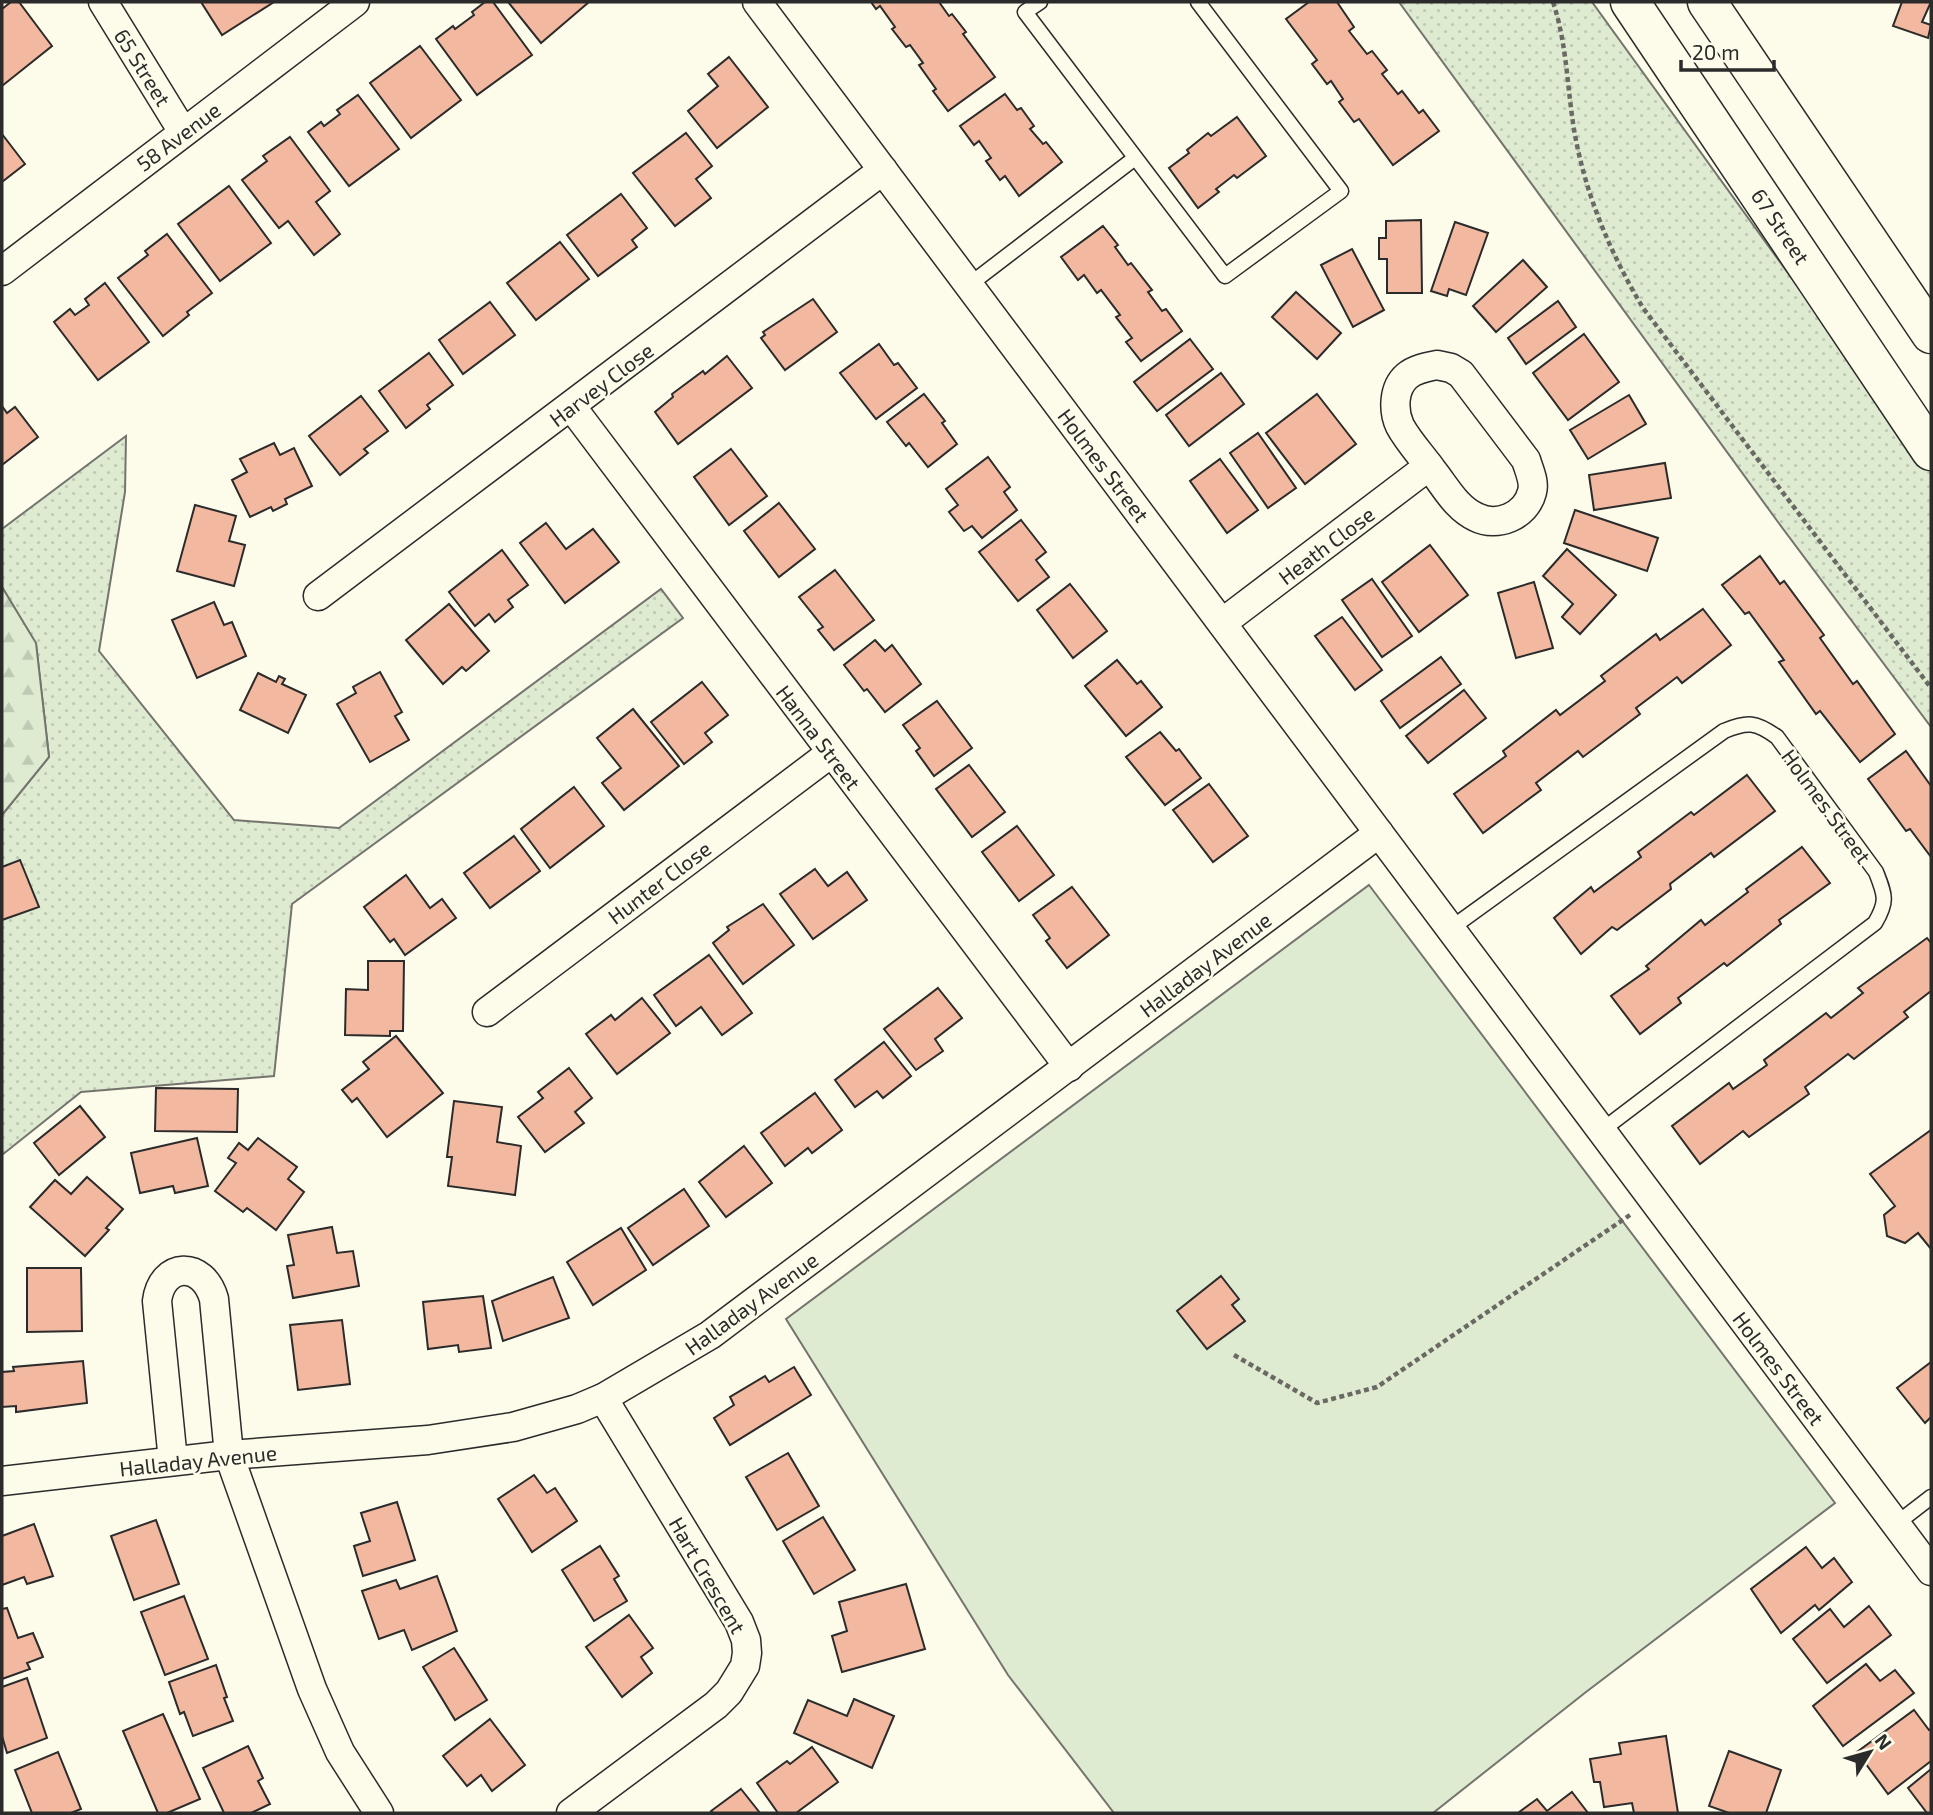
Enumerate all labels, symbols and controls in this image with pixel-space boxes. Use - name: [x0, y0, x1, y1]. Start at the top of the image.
- street label: 65 Street: [110, 24, 176, 110]
- scale bar: [1681, 28, 1774, 72]
- text: 20 m: [1692, 39, 1740, 64]
- street label: 58 Avenue: [131, 96, 225, 176]
- street label: 67 Street: [1747, 183, 1815, 269]
- street label: Harvey Close: [544, 337, 658, 431]
- street label: Holmes Street: [1053, 403, 1155, 527]
- street label: Heath Close: [1273, 501, 1379, 589]
- street label: Hanna Street: [772, 680, 866, 794]
- street label: Holmes Street: [1777, 744, 1877, 868]
- street label: Hunter Close: [603, 835, 715, 929]
- street label: Halladay Avenue: [1134, 906, 1276, 1022]
- street label: Halladay Avenue: [680, 1246, 822, 1360]
- street label: Holmes Street: [1728, 1306, 1830, 1430]
- street label: Halladay Avenue: [118, 1439, 278, 1481]
- street label: Hart Crescent: [665, 1512, 751, 1638]
- north arrow: [1835, 1717, 1905, 1787]
- text: N: [1871, 1729, 1897, 1754]

